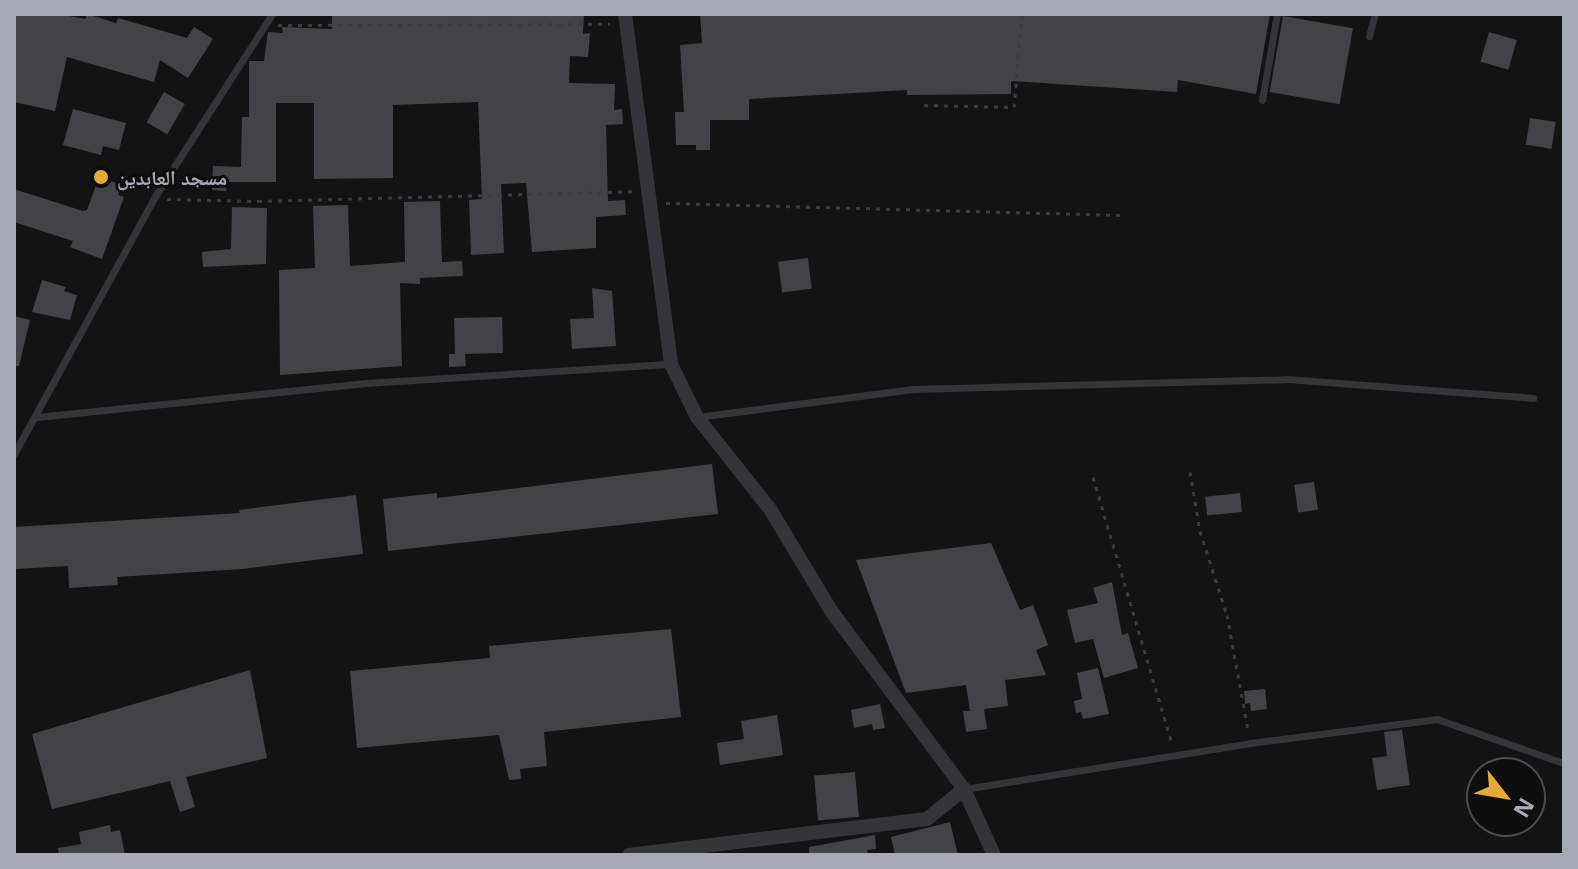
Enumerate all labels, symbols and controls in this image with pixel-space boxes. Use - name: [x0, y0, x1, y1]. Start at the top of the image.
- place label: مسجد العابدين: [117, 165, 227, 189]
- marker: مسجد العابدين: [92, 168, 110, 186]
- north arrow: [1466, 757, 1546, 837]
- text: N: [1507, 793, 1542, 824]

